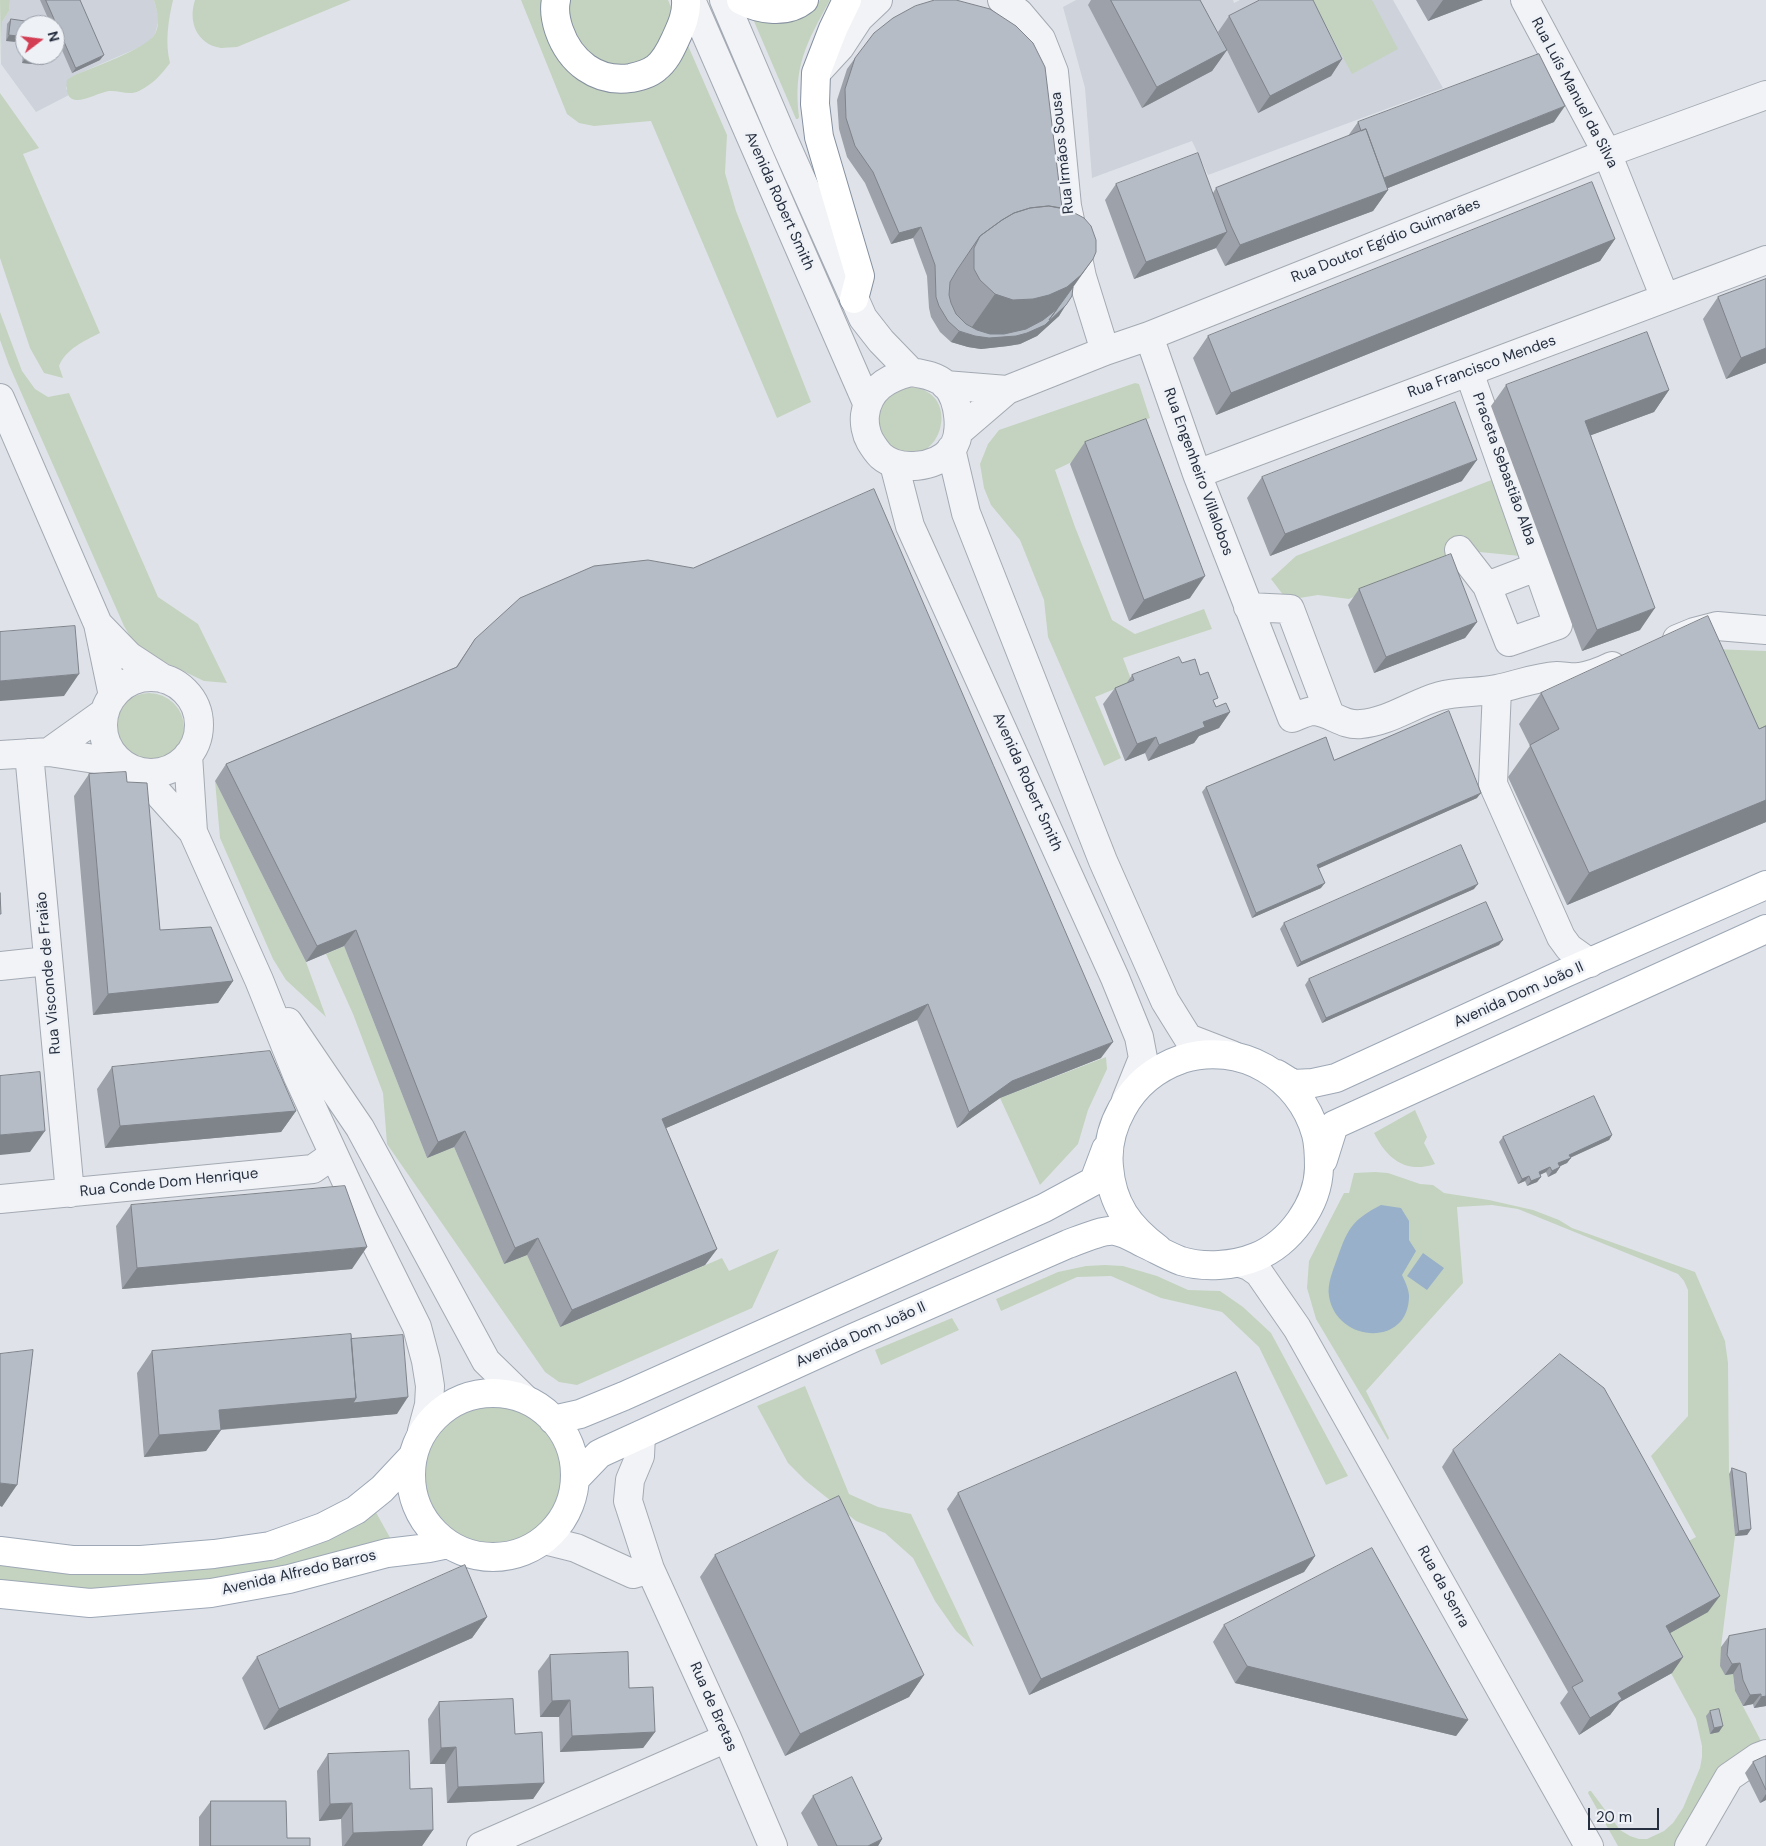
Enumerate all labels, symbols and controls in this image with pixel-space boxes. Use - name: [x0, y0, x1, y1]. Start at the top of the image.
- north arrow: [15, 15, 65, 65]
- street label: Rua Luís Manuel da Silva: [1527, 15, 1621, 171]
- text: N: [44, 29, 64, 44]
- street label: Rua Irmãos Sousa: [1048, 91, 1078, 215]
- street label: Avenida Robert Smith: [740, 129, 818, 273]
- street label: Rua Doutor Egídio Guimarães: [1289, 195, 1483, 287]
- street label: Rua Francisco Mendes: [1405, 332, 1559, 402]
- street label: Rua Engenheiro Villalobos: [1159, 386, 1237, 558]
- street label: Praceta Sebastião Alba: [1468, 390, 1540, 548]
- street label: Avenida Robert Smith: [988, 710, 1066, 854]
- street label: Rua Visconde de Fraião: [33, 891, 65, 1055]
- street label: Avenida Dom João II: [1451, 958, 1587, 1032]
- street label: Rua Conde Dom Henrique: [79, 1165, 259, 1201]
- street label: Avenida Dom João II: [793, 1298, 929, 1372]
- street label: Rua da Senra: [1413, 1543, 1473, 1631]
- street label: Avenida Alfredo Barros: [220, 1546, 378, 1600]
- street label: Rua de Bretas: [685, 1660, 741, 1754]
- scale bar: [1591, 1798, 1662, 1830]
- text: 20 m: [1596, 1807, 1632, 1827]

